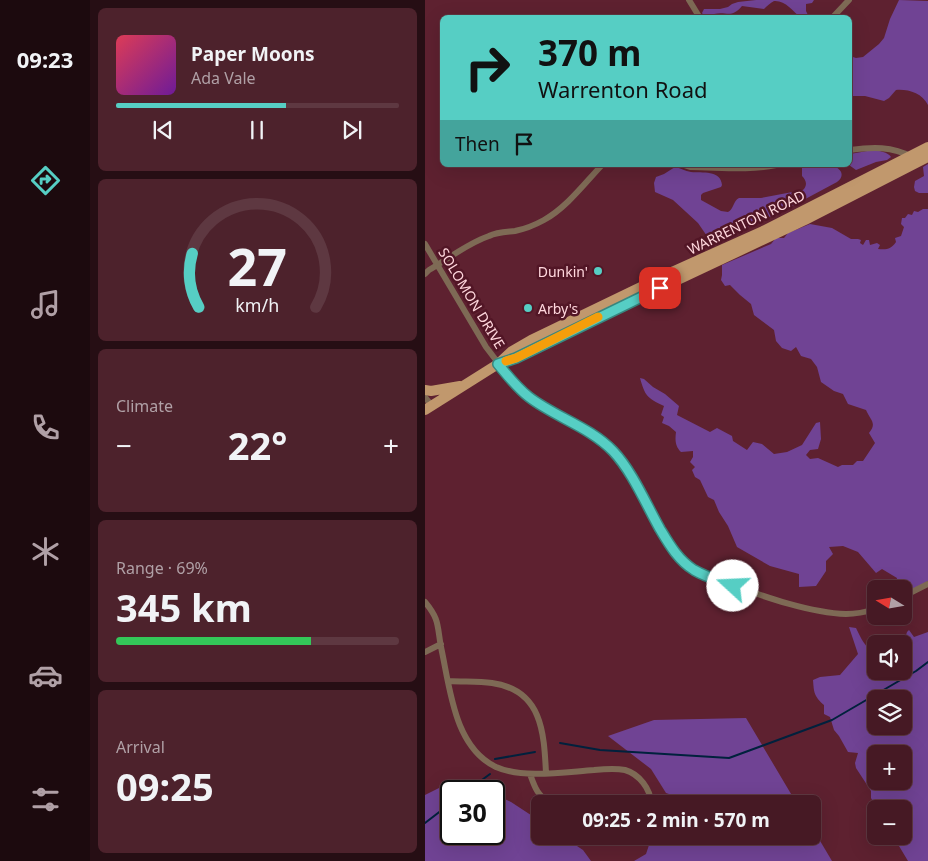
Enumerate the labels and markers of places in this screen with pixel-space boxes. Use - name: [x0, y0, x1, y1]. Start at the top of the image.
- place label: Dunkin': [538, 262, 588, 281]
- marker: Dunkin': [592, 265, 604, 277]
- pin: [639, 267, 681, 309]
- place label: Arby's: [538, 299, 578, 318]
- marker: Arby's: [522, 302, 534, 314]

